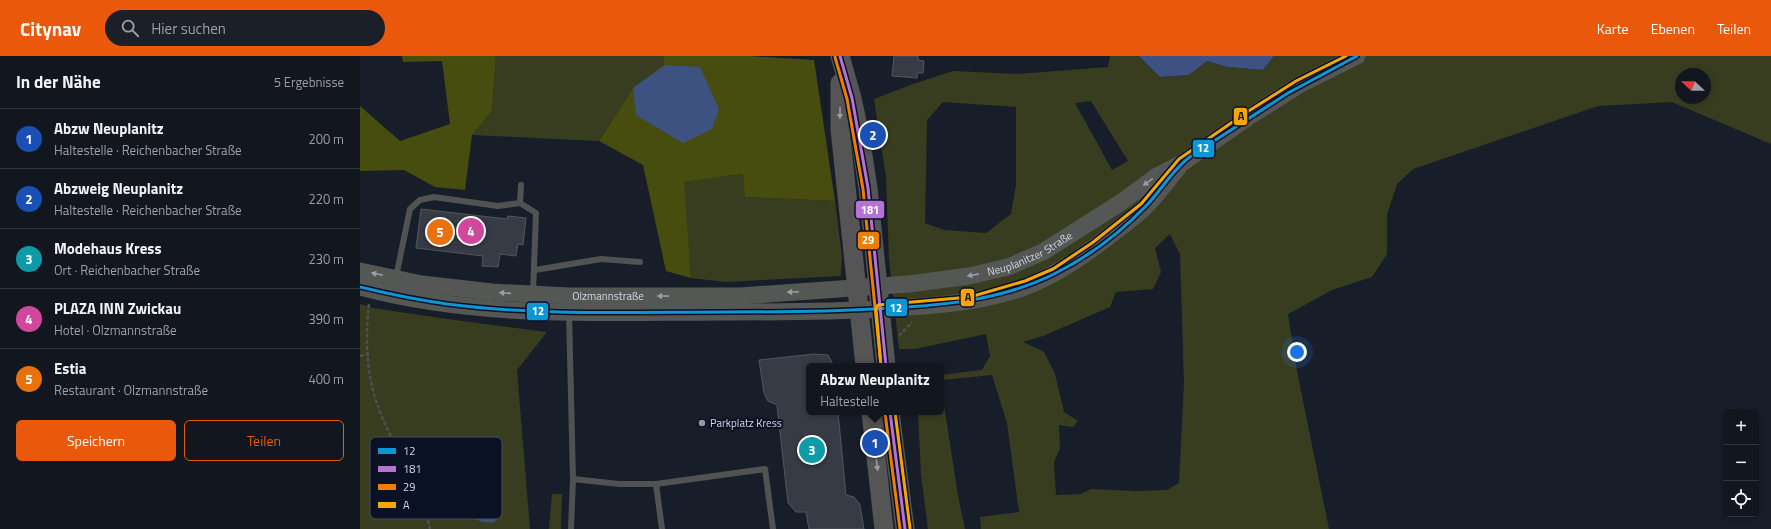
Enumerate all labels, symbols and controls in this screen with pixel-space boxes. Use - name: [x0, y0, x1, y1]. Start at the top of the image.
- search box: [105, 10, 385, 46]
- text: Citynav: [20, 14, 81, 43]
- icon: search: [119, 17, 141, 39]
- text: Hier suchen: [151, 17, 226, 40]
- text: Karte: [1597, 18, 1629, 39]
- text: Ebenen: [1651, 18, 1695, 39]
- text: Teilen: [1717, 18, 1751, 39]
- north arrow: [1675, 68, 1711, 104]
- text: In der Nähe: [16, 69, 101, 95]
- text: 5 Ergebnisse: [274, 72, 344, 92]
- one-way arrow: [837, 107, 843, 120]
- line badge: A: [1233, 107, 1248, 126]
- text: A: [1238, 108, 1245, 124]
- text: Abzw Neuplanitz: [54, 117, 163, 140]
- pin: 2: [860, 120, 886, 150]
- text: 1: [25, 129, 33, 149]
- text: 200 m: [308, 129, 344, 149]
- line badge: 12: [1192, 139, 1215, 158]
- text: Haltestelle · Reichenbacher Straße: [54, 140, 242, 160]
- text: 12: [1197, 140, 1209, 156]
- text: Abzweig Neuplanitz: [54, 177, 183, 200]
- one-way arrow: [1142, 178, 1153, 186]
- text: 2: [25, 189, 33, 209]
- text: 220 m: [308, 189, 344, 209]
- text: Haltestelle · Reichenbacher Straße: [54, 200, 242, 220]
- line badge: 181: [855, 200, 885, 219]
- text: 181: [861, 202, 879, 218]
- pin: 4: [458, 216, 484, 246]
- pin: 5: [427, 217, 453, 247]
- street label: Neuplanitzer Straße: [986, 227, 1076, 280]
- line badge: 29: [857, 231, 880, 250]
- text: 29: [862, 232, 874, 248]
- text: Modehaus Kress: [54, 237, 161, 260]
- text: 3: [25, 249, 33, 269]
- text: 230 m: [308, 249, 344, 269]
- text: Ort · Reichenbacher Straße: [54, 260, 200, 280]
- one-way arrow: [370, 271, 383, 277]
- one-way arrow: [967, 272, 979, 278]
- street label: Olzmannstraße: [572, 288, 644, 304]
- line badge: A: [960, 288, 975, 307]
- one-way arrow: [499, 289, 511, 296]
- one-way arrow: [787, 289, 799, 296]
- text: A: [965, 289, 972, 305]
- one-way arrow: [657, 293, 669, 300]
- text: PLAZA INN Zwickau: [54, 297, 181, 320]
- line badge: 12: [885, 298, 908, 317]
- text: 12: [890, 300, 902, 316]
- line badge: 12: [526, 302, 549, 321]
- text: 12: [532, 303, 544, 319]
- text: 4: [25, 309, 33, 329]
- text: 390 m: [308, 309, 344, 329]
- text: Hotel · Olzmannstraße: [54, 320, 177, 340]
- your location: [1287, 342, 1307, 362]
- text: Estia: [54, 357, 86, 380]
- popup: [806, 363, 944, 415]
- text: Abzw Neuplanitz: [820, 368, 930, 391]
- text: 5: [25, 369, 33, 389]
- text: 400 m: [308, 369, 344, 389]
- text: Restaurant · Olzmannstraße: [54, 380, 208, 400]
- text: Haltestelle: [820, 391, 879, 411]
- map controls: [1723, 409, 1759, 517]
- button: +: [1723, 409, 1759, 445]
- place label: Parkplatz Kress: [710, 415, 782, 431]
- marker: Parkplatz Kress: [697, 418, 707, 428]
- button: Speichern: [16, 420, 176, 461]
- button: Teilen: [184, 420, 344, 461]
- pin: 1: [862, 428, 888, 458]
- pin: 3: [799, 435, 825, 465]
- legend: [370, 437, 502, 519]
- text: 12: [403, 443, 415, 459]
- button: −: [1723, 445, 1759, 481]
- one-way arrow: [874, 459, 880, 471]
- text: 181: [403, 461, 421, 477]
- text: 29: [403, 479, 415, 495]
- button: locate: [1723, 481, 1759, 517]
- text: A: [403, 497, 410, 513]

